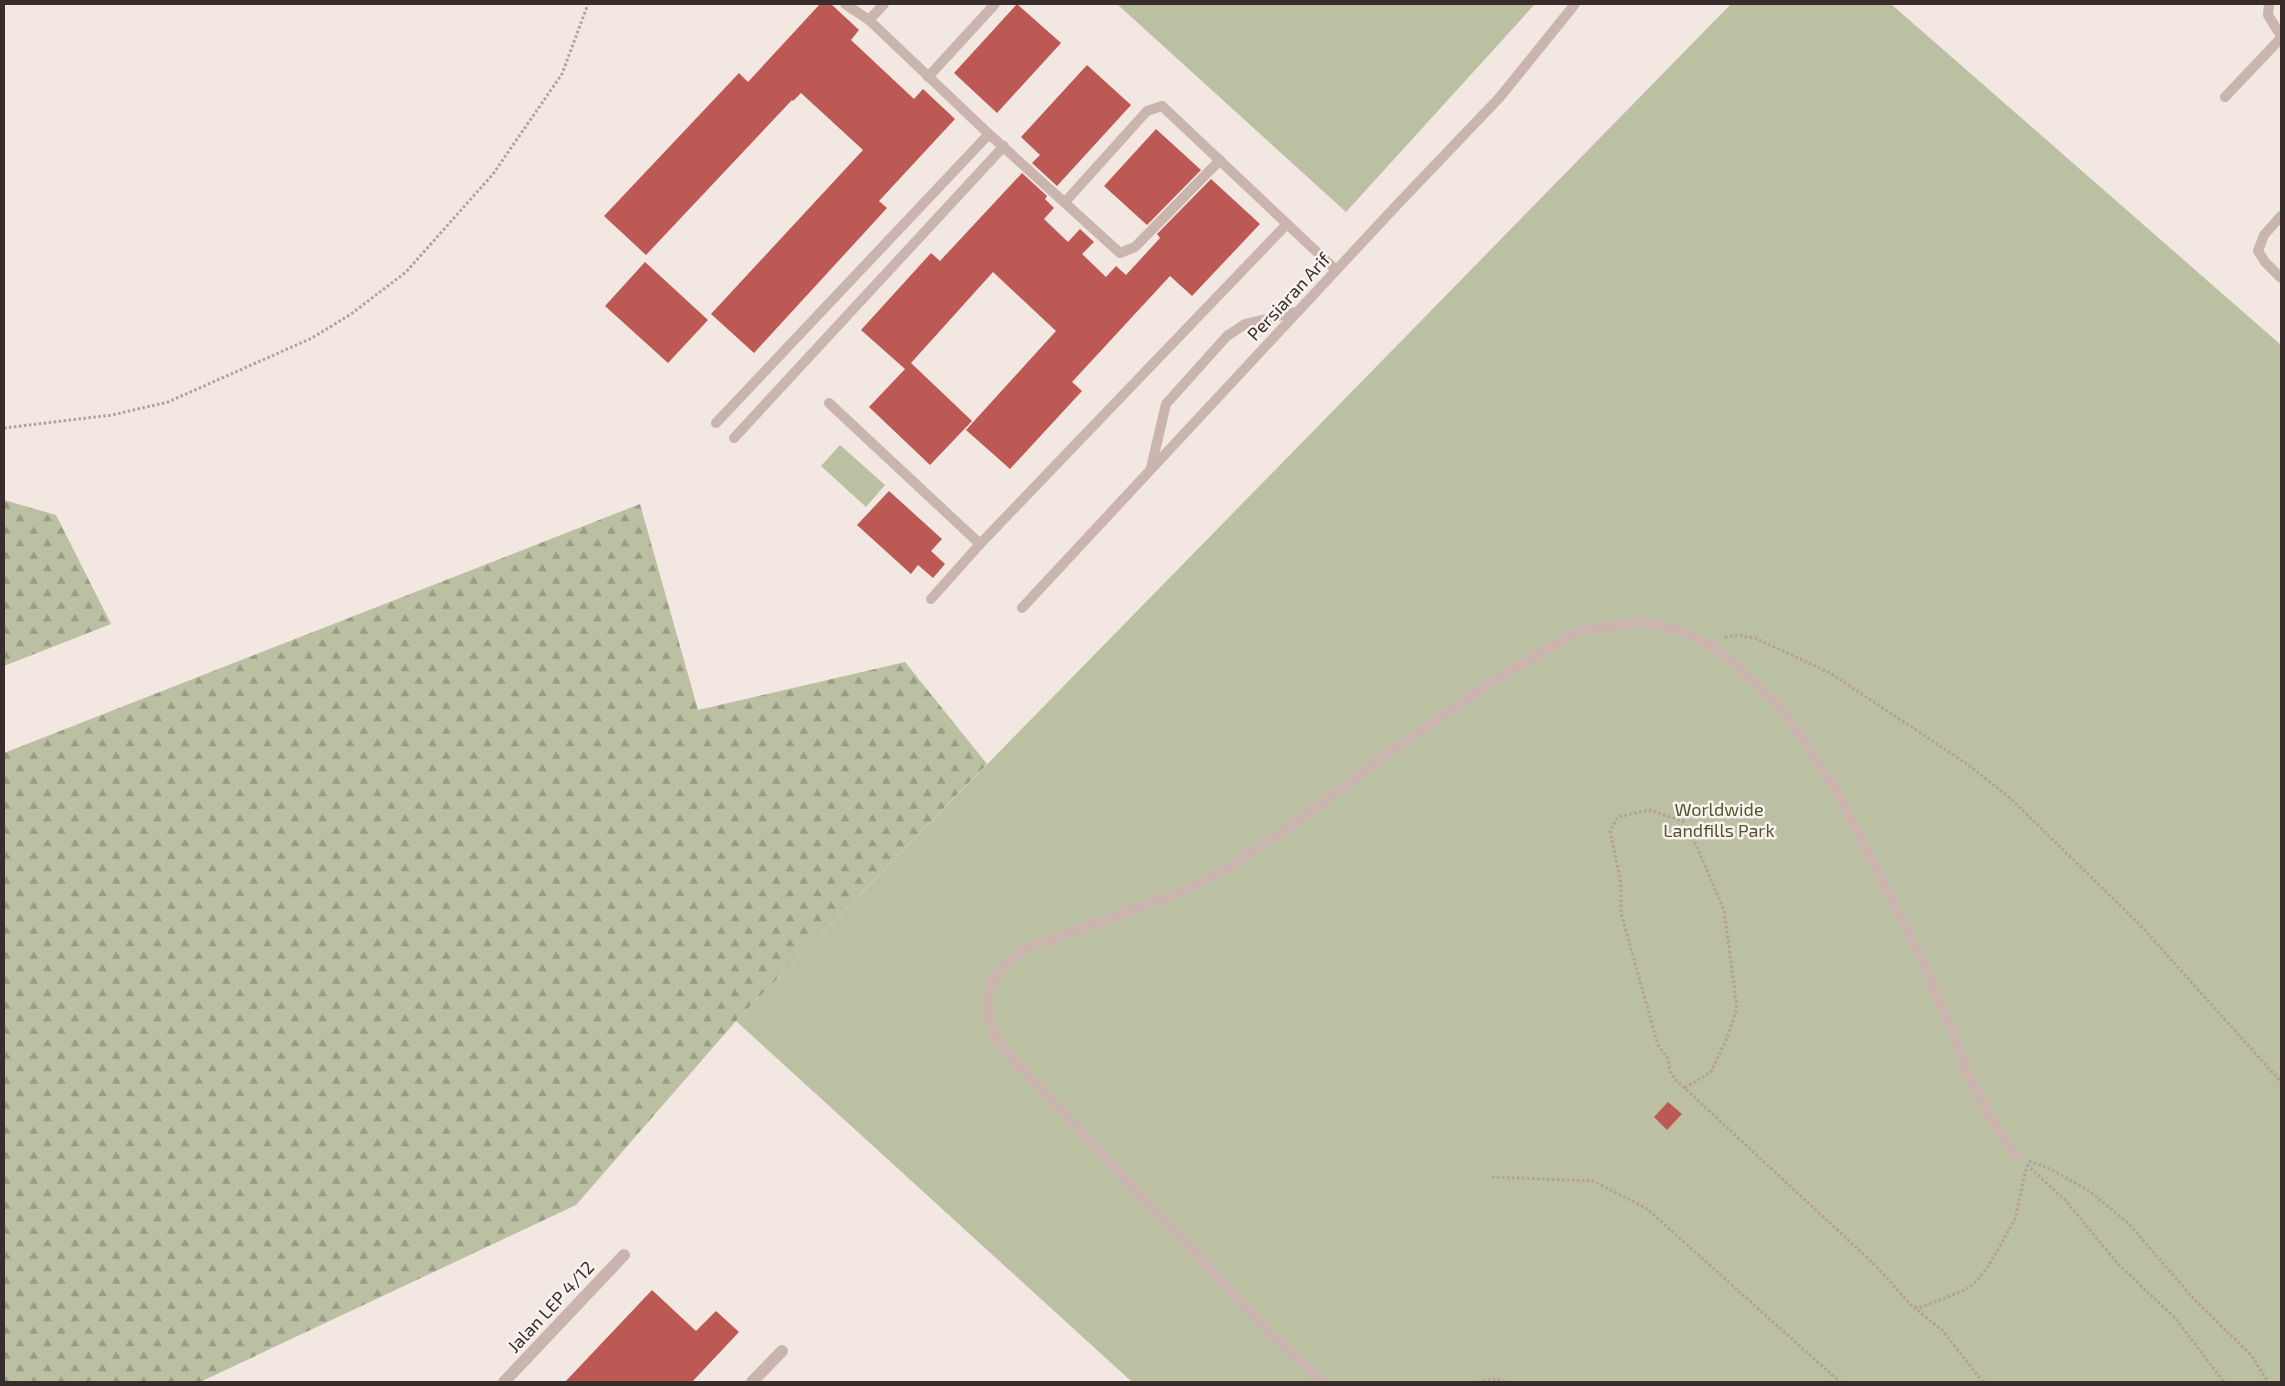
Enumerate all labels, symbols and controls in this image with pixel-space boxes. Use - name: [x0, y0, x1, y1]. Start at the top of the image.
- street label: Persiaran Arif: [1242, 247, 1335, 345]
- park label: Worldwide Landfills Park: [1663, 798, 1775, 841]
- street label: Jalan LEP 4/12: [502, 1256, 598, 1357]

